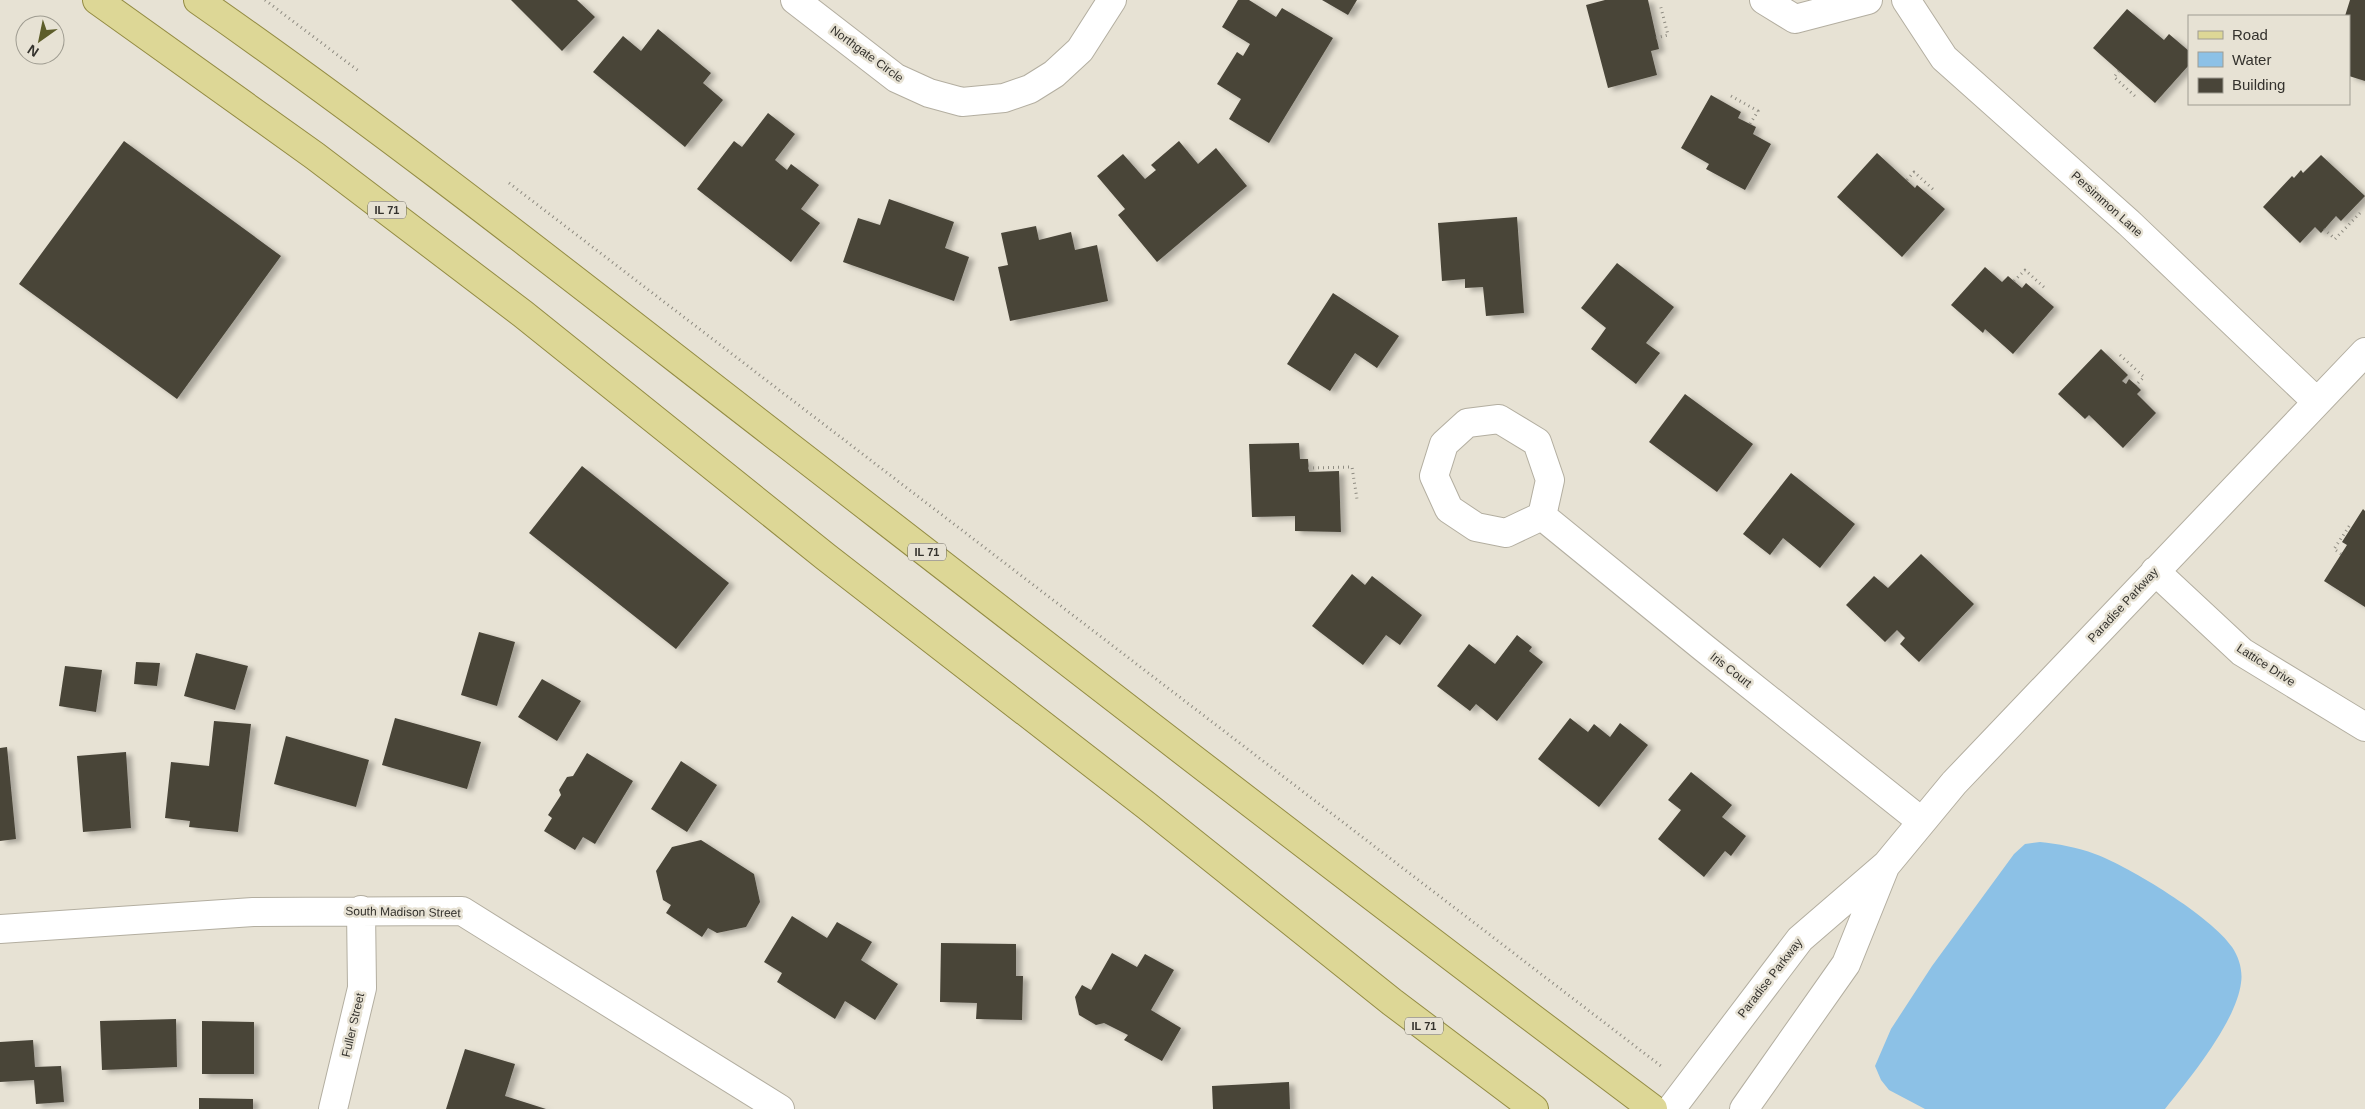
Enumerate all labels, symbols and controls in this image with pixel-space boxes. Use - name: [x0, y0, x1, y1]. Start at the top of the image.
- north arrow: [15, 15, 65, 65]
- legend: [2188, 15, 2350, 105]
- street label: Northgate Circle: [828, 23, 906, 85]
- text: Road: [2232, 26, 2268, 43]
- text: N: [24, 41, 42, 60]
- text: Water: [2232, 51, 2271, 68]
- text: Building: [2232, 76, 2285, 93]
- street label: Persimmon Lane: [2069, 168, 2146, 240]
- road number: IL 71: [368, 202, 406, 218]
- road number: IL 71: [908, 544, 946, 560]
- street label: Paradise Parkway: [2085, 565, 2161, 645]
- street label: Lattice Drive: [2234, 641, 2298, 689]
- street label: Iris Court: [1708, 649, 1755, 691]
- street label: South Madison Street: [345, 904, 461, 920]
- street label: Paradise Parkway: [1735, 936, 1805, 1020]
- street label: Fuller Street: [339, 991, 367, 1058]
- road number: IL 71: [1405, 1018, 1443, 1034]

